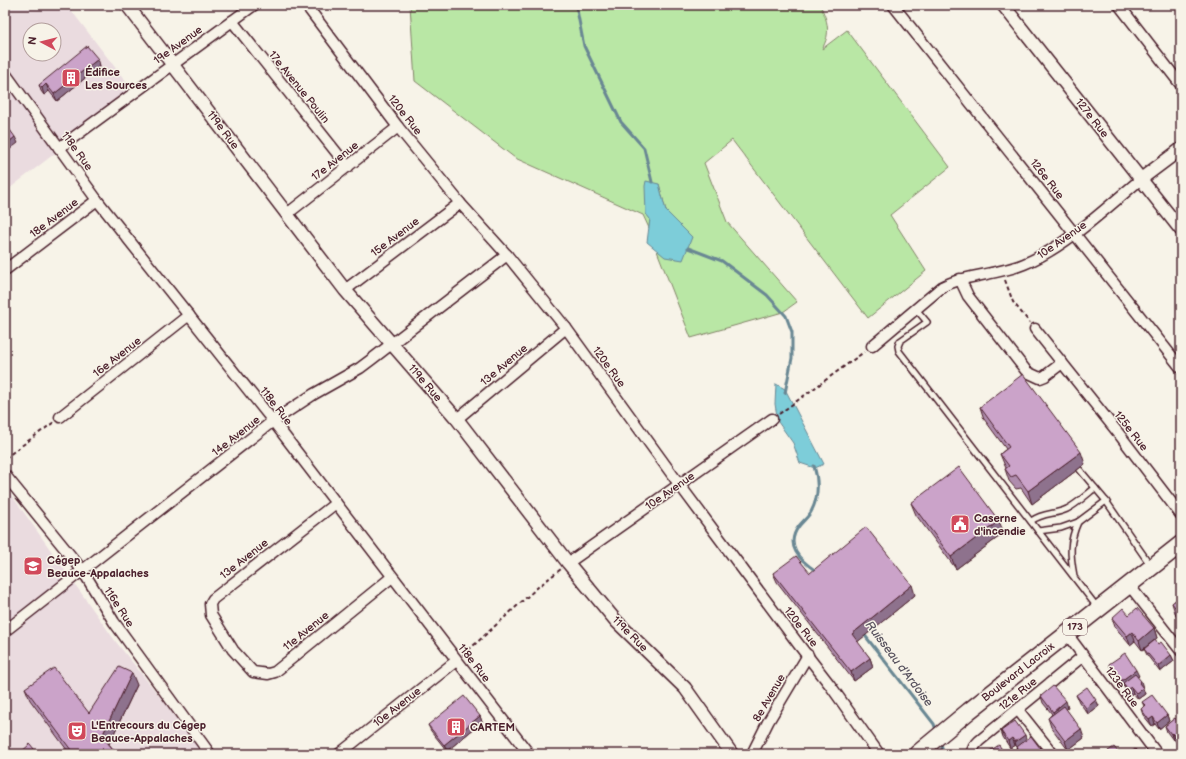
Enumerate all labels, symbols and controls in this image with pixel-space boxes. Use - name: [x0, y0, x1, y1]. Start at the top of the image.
- north arrow: [22, 22, 62, 62]
- street label: 19e Avenue: [151, 23, 205, 67]
- text: N: [26, 36, 40, 46]
- street label: 17e Avenue Poulin: [266, 48, 332, 126]
- place label: Édifice Les Sources: [85, 65, 147, 92]
- building icon: Édifice Les Sources: [60, 67, 82, 89]
- street label: 120e Rue: [385, 92, 425, 138]
- street label: 127e Rue: [1073, 96, 1112, 141]
- street label: 119e Rue: [204, 108, 242, 152]
- street label: 118e Rue: [59, 129, 96, 173]
- street label: 17e Avenue: [309, 138, 361, 183]
- street label: 126e Rue: [1027, 156, 1067, 202]
- street label: 18e Avenue: [27, 195, 81, 240]
- street label: 15e Avenue: [368, 214, 422, 259]
- street label: 10e Avenue: [1035, 218, 1090, 262]
- street label: 16e Avenue: [90, 334, 144, 380]
- street label: 13e Avenue: [478, 341, 531, 388]
- street label: 120e Rue: [590, 344, 628, 390]
- street label: 119e Rue: [405, 362, 445, 405]
- street label: 118e Rue: [257, 384, 295, 428]
- street label: 125e Rue: [1111, 408, 1151, 454]
- street label: 14e Avenue: [209, 413, 263, 459]
- street label: 10e Avenue: [643, 469, 698, 513]
- place label: Caserne d'incendie: [974, 512, 1026, 538]
- public building icon: Caserne d'incendie: [949, 513, 971, 535]
- street label: 13e Avenue: [217, 536, 271, 582]
- place label: Cégep Beauce-Appalaches: [47, 554, 149, 580]
- school or university icon: Cégep Beauce-Appalaches: [22, 555, 44, 577]
- street label: 116e Rue: [101, 585, 137, 630]
- street label: 120e Rue: [781, 604, 821, 650]
- street label: 11e Avenue: [281, 608, 332, 653]
- street label: 119e Rue: [610, 614, 651, 655]
- water label: Ruisseau d'Ardoise: [862, 618, 936, 710]
- road number: 173: [1063, 619, 1087, 635]
- street label: Boulevard Lacroix: [979, 640, 1057, 704]
- street label: 118e Rue: [455, 641, 493, 685]
- street label: 123e Rue: [1103, 664, 1142, 710]
- street label: 8e Avenue: [750, 671, 788, 724]
- street label: 121e Rue: [996, 675, 1040, 713]
- street label: 10e Avenue: [370, 684, 424, 730]
- building icon: CARTEM: [445, 716, 467, 738]
- place label: L'Entrecours du Cégep Beauce-Appalaches: [91, 719, 206, 745]
- theatre icon: L'Entrecours du Cégep Beauce-Appalaches: [66, 720, 88, 742]
- place label: CARTEM: [470, 721, 515, 734]

